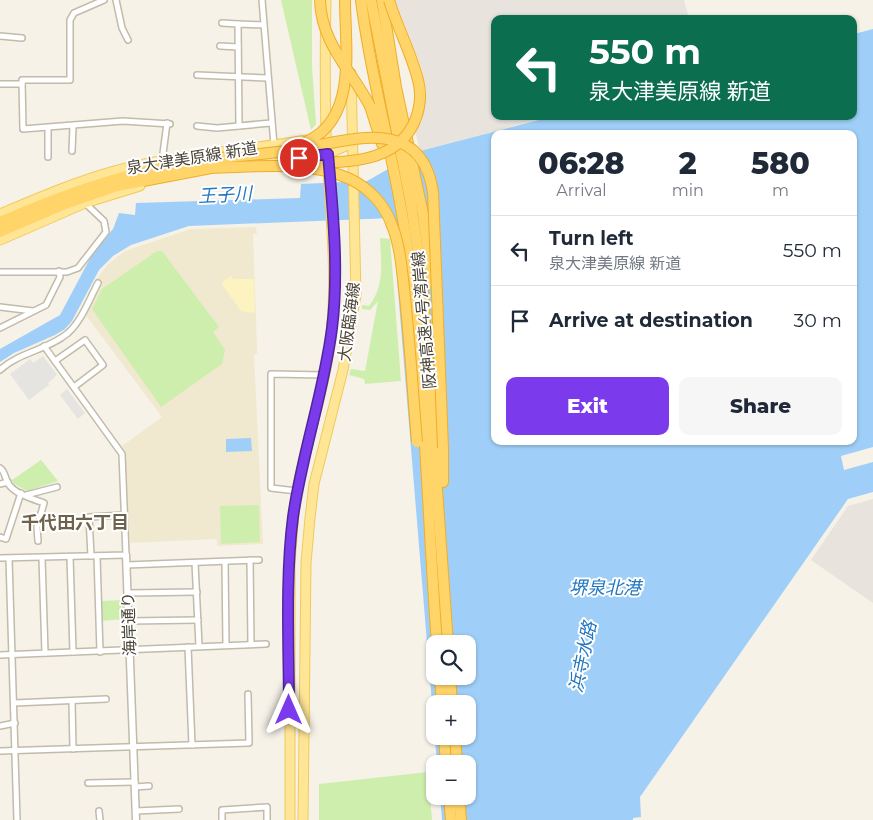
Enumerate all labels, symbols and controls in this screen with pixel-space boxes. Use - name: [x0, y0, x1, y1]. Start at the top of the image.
- text: 550 m: [589, 30, 701, 73]
- icon: left: [506, 35, 571, 100]
- text: 泉大津美原線 新道: [589, 78, 771, 105]
- pin: [278, 137, 320, 179]
- street label: 泉大津美原線 新道: [125, 138, 259, 178]
- icon: arrive: [285, 144, 313, 172]
- text: 06:28: [538, 145, 625, 182]
- text: 2: [679, 145, 697, 182]
- text: 580: [751, 145, 810, 182]
- text: Arrival: [556, 181, 607, 200]
- text: min: [672, 181, 704, 200]
- text: m: [772, 181, 789, 200]
- water label: 王子川: [197, 182, 255, 207]
- text: Turn left: [549, 227, 634, 250]
- icon: left: [506, 237, 534, 265]
- text: 550 m: [783, 239, 842, 262]
- street label: 阪神高速4号湾岸線: [408, 250, 440, 390]
- text: 泉大津美原線 新道: [549, 254, 681, 273]
- street label: 大阪臨海線: [335, 281, 363, 363]
- icon: arrive: [506, 307, 534, 335]
- text: Arrive at destination: [549, 309, 753, 332]
- text: 30 m: [794, 309, 842, 332]
- button: Exit: [506, 377, 669, 435]
- button: Share: [679, 377, 842, 435]
- district label: 千代田六丁目: [21, 512, 129, 534]
- water label: 堺泉北港: [569, 577, 644, 599]
- street label: 海岸通り: [118, 592, 140, 656]
- water label: 浜寺水路: [565, 618, 602, 695]
- map controls: [426, 635, 476, 805]
- button: search: [426, 635, 476, 685]
- position arrow: [262, 683, 314, 735]
- button: +: [426, 695, 476, 745]
- button: −: [426, 755, 476, 805]

